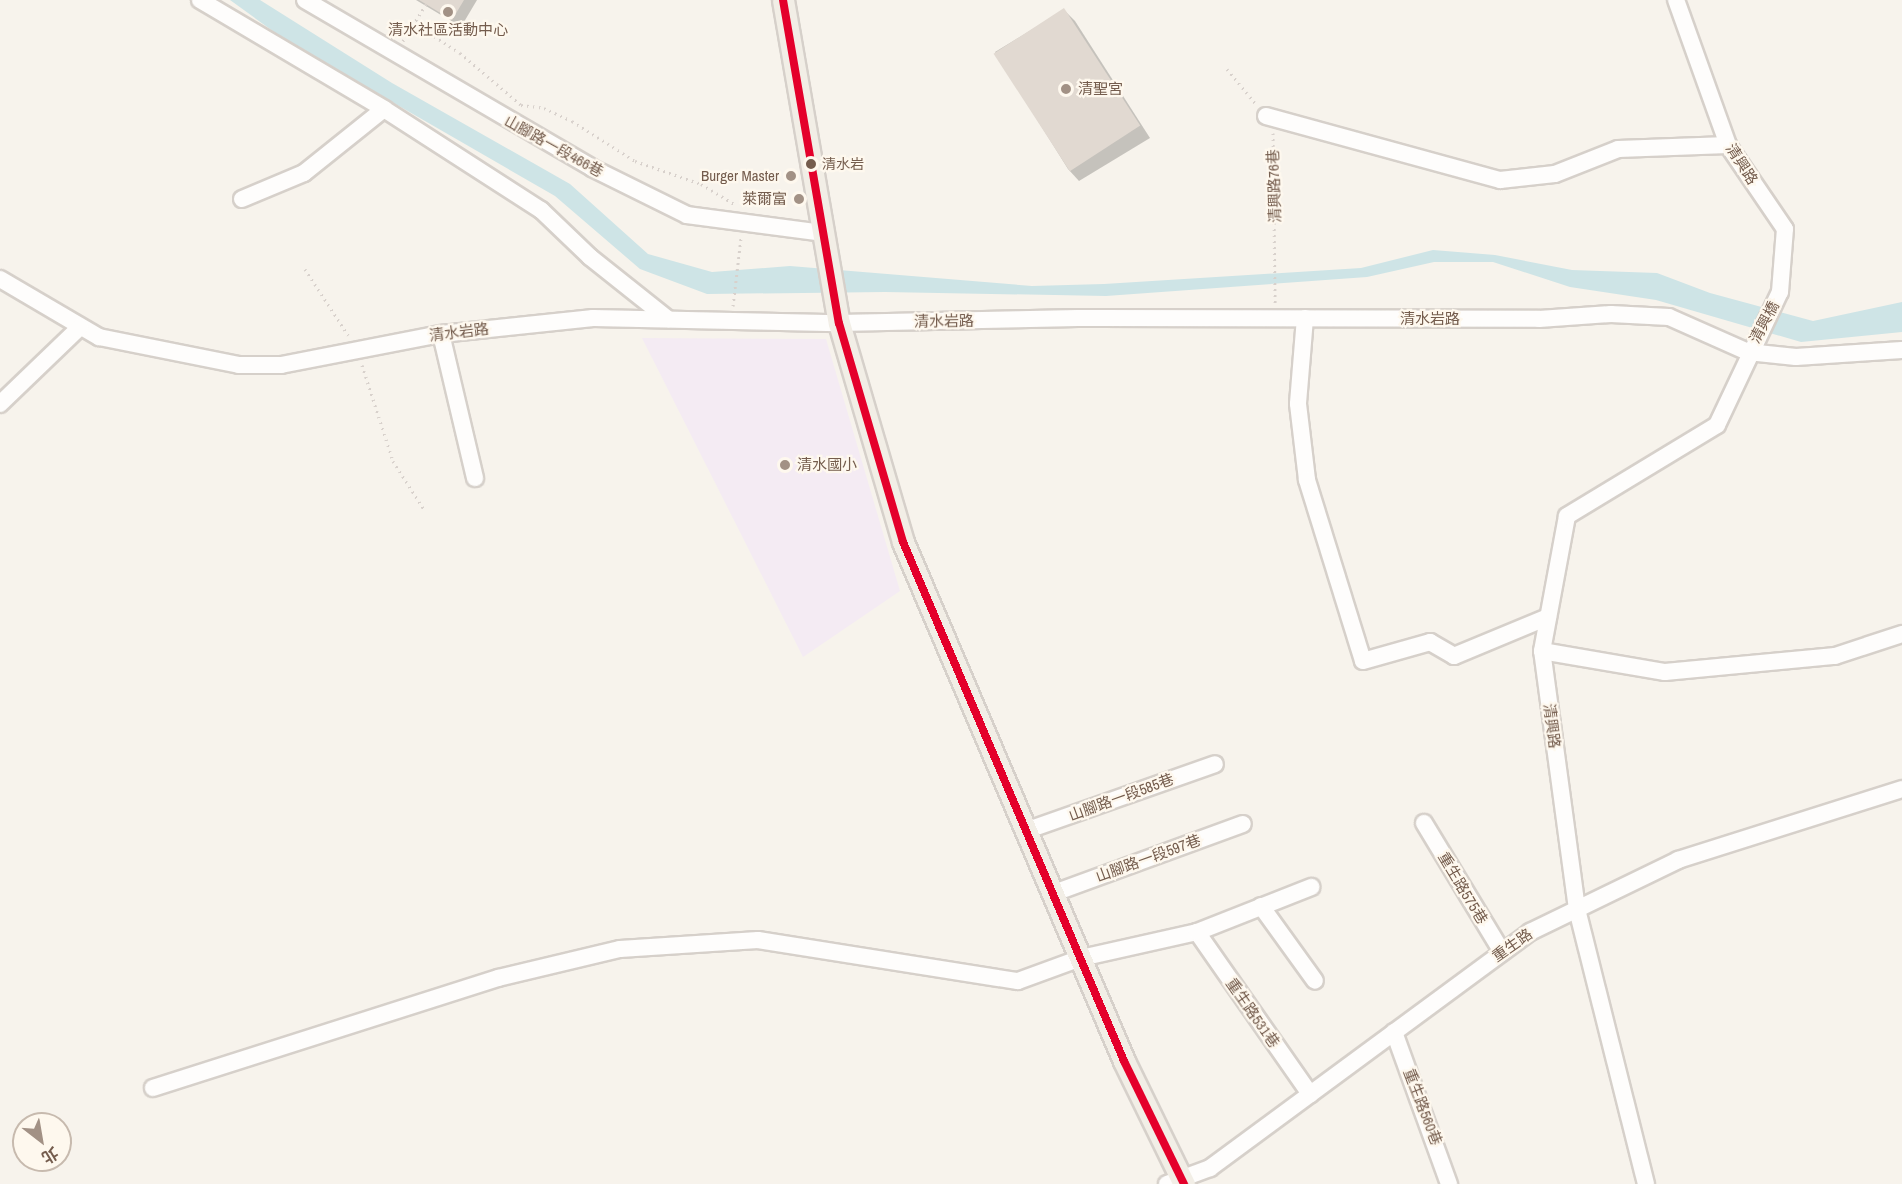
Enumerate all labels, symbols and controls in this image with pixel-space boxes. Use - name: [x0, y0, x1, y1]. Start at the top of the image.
- marker: 清水社區活動中心: [441, 5, 455, 19]
- place label: 清水社區活動中心: [388, 21, 508, 39]
- place label: 清聖宮: [1078, 80, 1123, 98]
- marker: 清聖宮: [1059, 82, 1073, 96]
- street label: 山腳路一段466巷: [501, 111, 607, 181]
- street label: 清興路: [1722, 140, 1762, 188]
- street label: 清興路76巷: [1264, 149, 1284, 223]
- place label: 清水岩: [822, 156, 864, 172]
- marker: 清水岩: [805, 158, 817, 170]
- place label: Burger Master: [701, 167, 779, 185]
- marker: Burger Master: [784, 169, 798, 183]
- place label: 萊爾富: [742, 190, 787, 208]
- marker: 萊爾富: [792, 192, 806, 206]
- street label: 清興橋: [1745, 298, 1783, 346]
- street label: 清水岩路: [1400, 310, 1460, 328]
- street label: 清水岩路: [914, 311, 974, 331]
- street label: 清水岩路: [428, 319, 490, 345]
- place label: 清水國小: [797, 456, 857, 474]
- marker: 清水國小: [778, 458, 792, 472]
- street label: 清興路: [1540, 702, 1564, 750]
- street label: 山腳路一段585巷: [1066, 770, 1176, 824]
- street label: 山腳路一段597巷: [1093, 831, 1203, 885]
- street label: 重生路575巷: [1435, 849, 1491, 927]
- street label: 重生路: [1488, 925, 1536, 965]
- street label: 重生路531巷: [1223, 975, 1283, 1051]
- street label: 重生路560巷: [1400, 1066, 1446, 1148]
- north arrow: [12, 1112, 72, 1172]
- text: 北: [38, 1142, 63, 1169]

